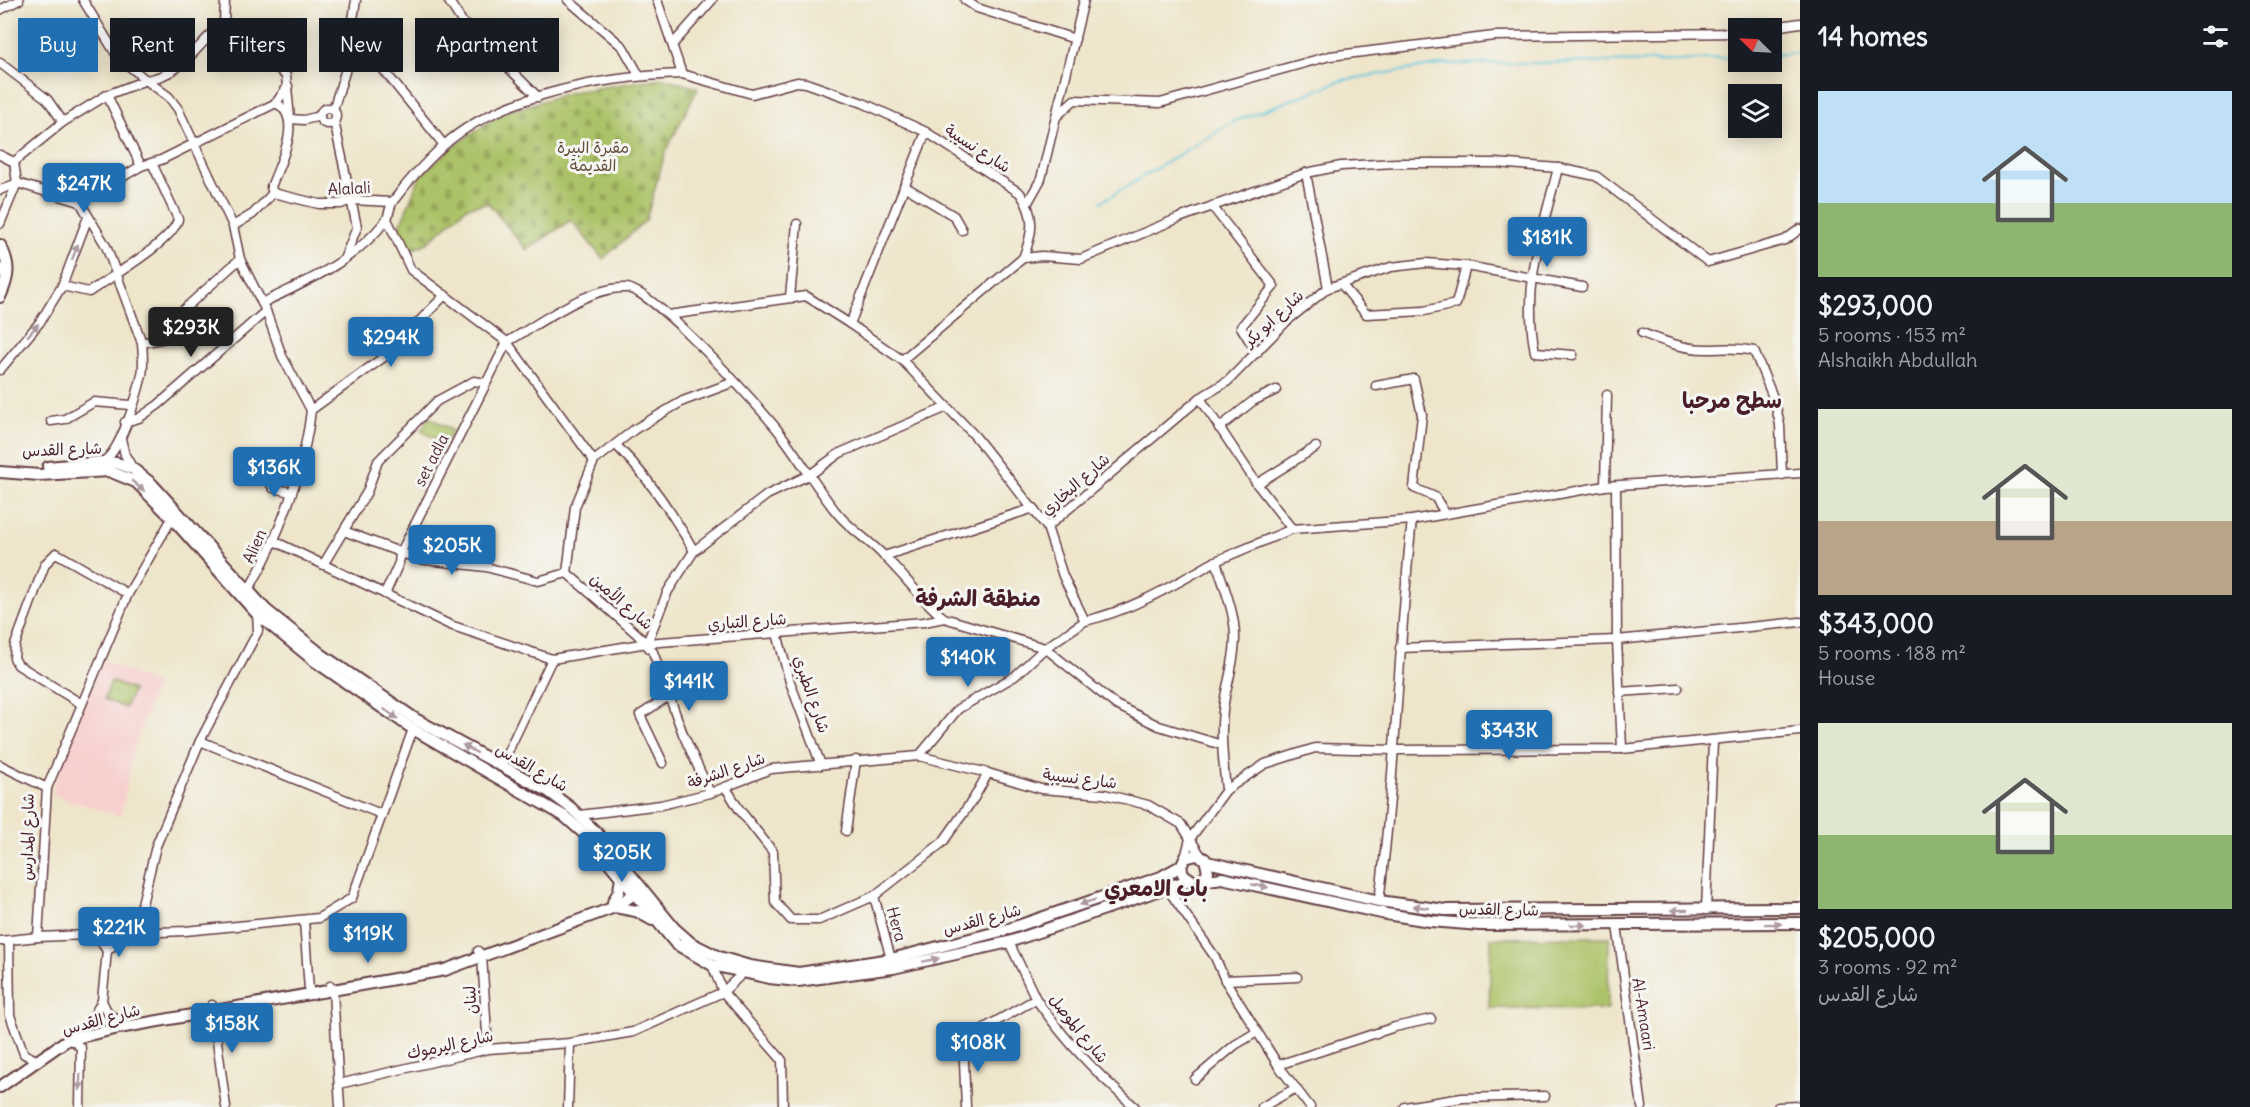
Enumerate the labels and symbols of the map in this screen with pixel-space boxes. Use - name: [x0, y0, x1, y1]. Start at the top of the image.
- north arrow: [1728, 18, 1782, 72]
- street label: شارع نسيبة: [940, 119, 1015, 178]
- park label: مقبرة البيرة القديمة: [557, 137, 629, 175]
- pin: $247K: [42, 163, 126, 214]
- street label: Alalali: [327, 177, 371, 199]
- pin: $181K: [1505, 217, 1589, 268]
- one-way arrow: [70, 242, 80, 260]
- street label: شارع ابو بكر: [1237, 285, 1309, 354]
- pin: $293K: [149, 307, 233, 358]
- pin: $294K: [349, 317, 433, 368]
- one-way arrow: [26, 322, 39, 338]
- district label: سطح مرحبا: [1682, 386, 1782, 415]
- street label: set adla: [409, 430, 453, 490]
- street label: شارع القدس: [22, 438, 102, 462]
- pin: $136K: [232, 447, 316, 498]
- street label: شارع البخاري: [1036, 449, 1115, 521]
- one-way arrow: [130, 479, 145, 492]
- pin: $205K: [410, 525, 494, 576]
- street label: Alien: [238, 526, 270, 566]
- street label: شارع الأمين: [585, 568, 658, 635]
- district label: منطقة الشرفة: [915, 584, 1041, 612]
- street label: شارع التباري: [707, 608, 787, 636]
- pin: $140K: [926, 637, 1010, 688]
- street label: شارع الطبري: [787, 652, 835, 736]
- pin: $141K: [647, 661, 731, 712]
- one-way arrow: [382, 708, 398, 720]
- pin: $343K: [1467, 710, 1551, 761]
- street label: شارع القدس: [491, 738, 572, 797]
- one-way arrow: [461, 744, 478, 754]
- street label: شارع الشرفة: [684, 747, 768, 795]
- street label: شارع نسيبة: [1042, 764, 1118, 794]
- street label: شارع المدارس: [16, 793, 40, 881]
- pin: $205K: [580, 832, 664, 883]
- district label: باب الامعري: [1104, 874, 1208, 905]
- one-way arrow: [1251, 882, 1270, 891]
- one-way arrow: [1079, 897, 1097, 907]
- street label: شارع القدس: [1459, 898, 1539, 922]
- street label: شارع القدس: [941, 899, 1024, 941]
- one-way arrow: [1411, 902, 1430, 911]
- street label: Hera: [883, 904, 911, 944]
- one-way arrow: [1669, 905, 1688, 915]
- pin: $221K: [77, 907, 161, 958]
- pin: $119K: [326, 913, 410, 964]
- one-way arrow: [1763, 919, 1782, 929]
- one-way arrow: [1568, 920, 1587, 930]
- one-way arrow: [922, 955, 941, 964]
- street label: Al-Amaari: [1628, 976, 1660, 1052]
- street label: لبنان: [459, 985, 481, 1015]
- street label: شارع الموصل: [1044, 989, 1113, 1068]
- street label: شارع القدس: [60, 999, 143, 1041]
- pin: $158K: [190, 1003, 274, 1054]
- pin: $108K: [936, 1022, 1020, 1073]
- street label: شارع اليرموك: [405, 1025, 495, 1065]
- one-way arrow: [76, 1072, 85, 1091]

